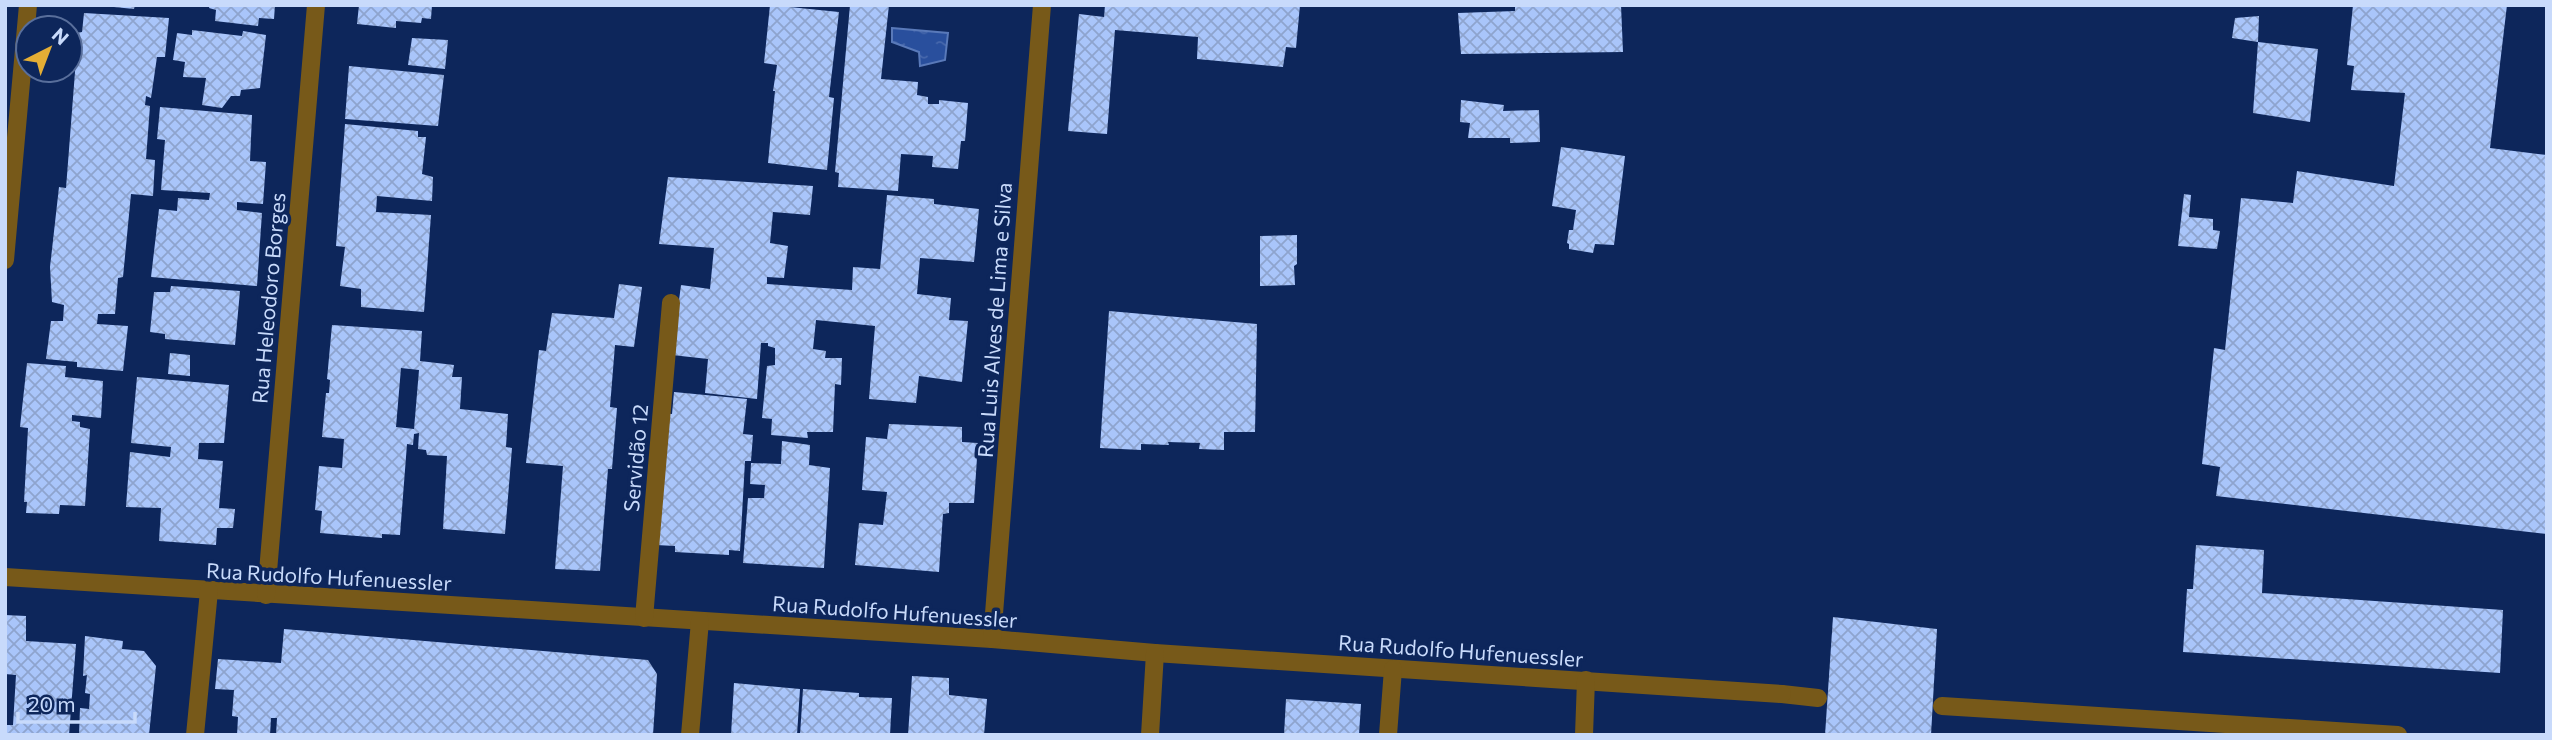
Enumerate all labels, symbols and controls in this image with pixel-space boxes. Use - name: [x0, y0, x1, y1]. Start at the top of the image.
- north arrow: [14, 14, 84, 84]
- text: N: [48, 23, 74, 49]
- street label: Rua Luis Alves de Lima e Silva: [972, 181, 1016, 459]
- street label: Rua Heleodoro Borges: [246, 191, 290, 405]
- street label: Servidão 12: [618, 403, 652, 513]
- street label: Rua Rudolfo Hufenuessler: [206, 557, 452, 595]
- street label: Rua Rudolfo Hufenuessler: [772, 590, 1018, 632]
- street label: Rua Rudolfo Hufenuessler: [1338, 629, 1584, 671]
- scale bar: [18, 680, 135, 724]
- text: 20 m: [28, 691, 76, 716]

